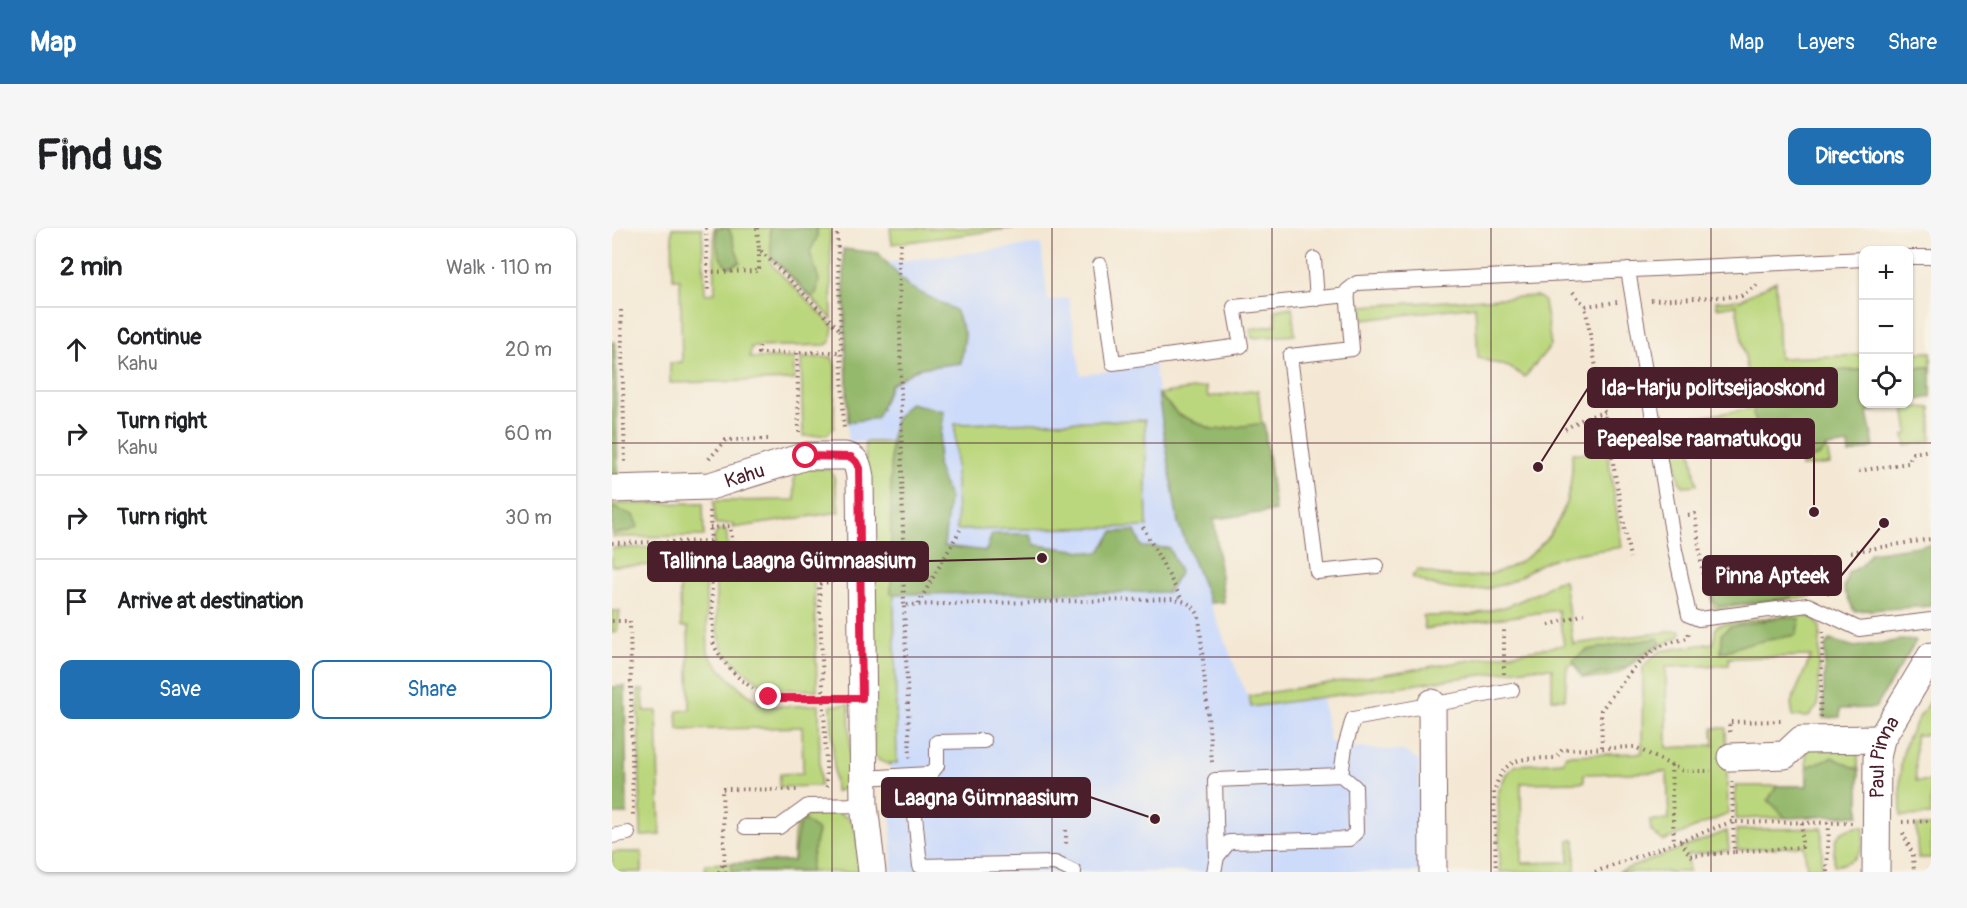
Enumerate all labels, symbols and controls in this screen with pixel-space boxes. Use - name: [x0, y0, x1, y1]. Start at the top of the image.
- text: Map: [30, 25, 76, 60]
- text: Map: [1729, 29, 1764, 56]
- text: Layers: [1797, 29, 1855, 56]
- text: Share: [1888, 29, 1937, 56]
- button: Directions: [1788, 128, 1931, 185]
- text: Find us: [36, 130, 162, 182]
- map controls: [1859, 246, 1913, 408]
- button: +: [1859, 246, 1913, 300]
- text: 2 min: [60, 251, 122, 283]
- text: Walk · 110 m: [446, 255, 552, 280]
- button: −: [1859, 300, 1913, 354]
- text: Continue: [117, 323, 201, 351]
- icon: ahead: [60, 333, 93, 366]
- text: 20 m: [505, 337, 552, 362]
- text: Kahu: [117, 351, 158, 376]
- button: locate: [1859, 354, 1913, 408]
- callout: Ida-Harju politseijaoskond: [1588, 368, 1837, 407]
- text: Ida-Harju politseijaoskond: [1601, 375, 1825, 402]
- text: Turn right: [117, 407, 207, 435]
- icon: right: [60, 417, 93, 450]
- callout: Paepealse raamatukogu: [1585, 419, 1814, 458]
- text: 60 m: [505, 421, 552, 446]
- text: Paepealse raamatukogu: [1596, 426, 1802, 453]
- text: Kahu: [117, 435, 158, 460]
- route start: [792, 442, 818, 468]
- street label: Kahu: [721, 457, 768, 493]
- icon: right: [60, 501, 93, 534]
- text: Turn right: [117, 503, 207, 531]
- text: 30 m: [505, 505, 552, 530]
- callout: Tallinna Laagna Gümnaasium: [648, 542, 928, 581]
- text: Tallinna Laagna Gümnaasium: [659, 548, 917, 575]
- callout: Pinna Apteek: [1703, 556, 1841, 595]
- text: Pinna Apteek: [1715, 563, 1830, 590]
- icon: arrive: [60, 585, 93, 618]
- text: Arrive at destination: [117, 587, 303, 615]
- button: Save: [60, 660, 300, 719]
- button: Share: [312, 660, 552, 719]
- route end: [755, 683, 781, 709]
- street label: Paul Pinna: [1864, 711, 1905, 798]
- callout: Laagna Gümnaasium: [882, 778, 1090, 817]
- text: Laagna Gümnaasium: [894, 785, 1079, 812]

